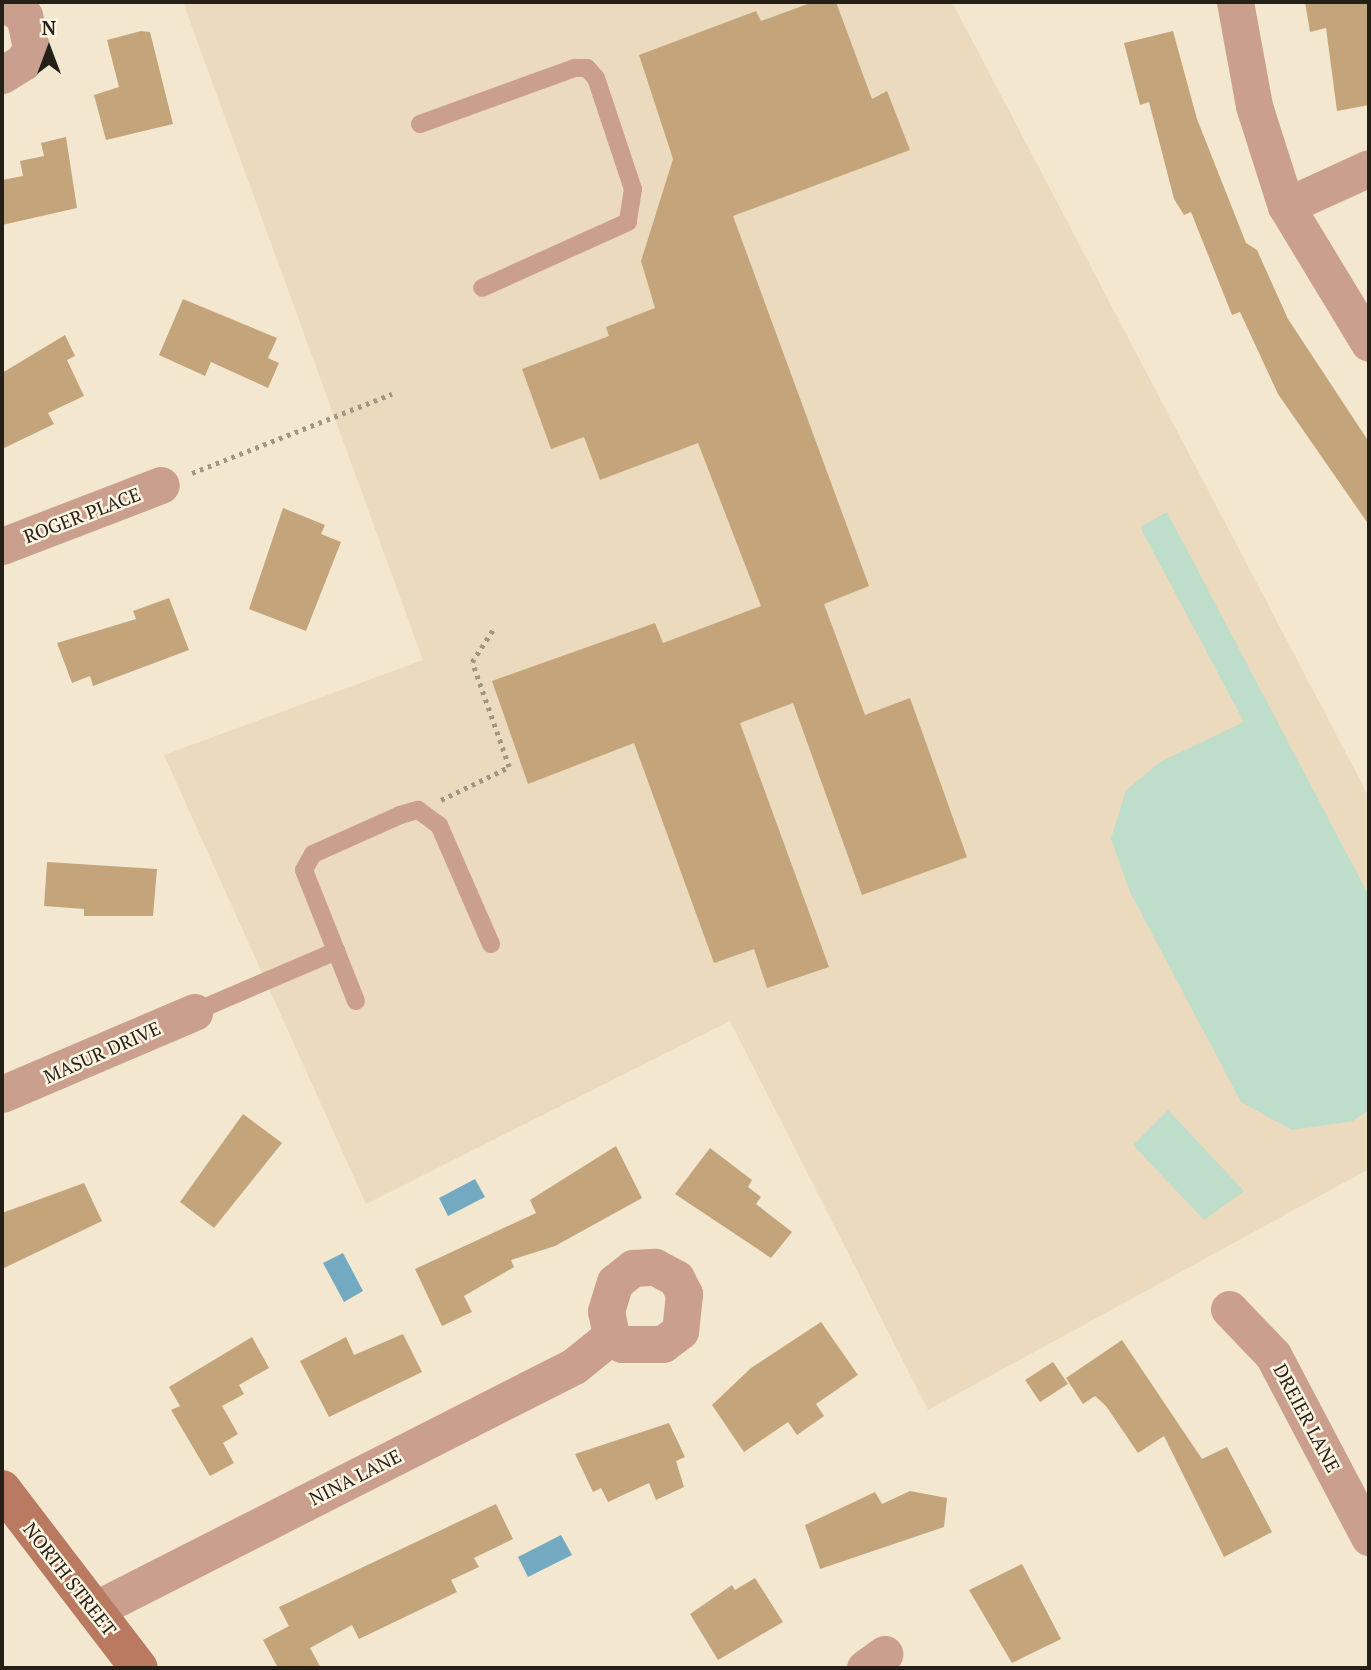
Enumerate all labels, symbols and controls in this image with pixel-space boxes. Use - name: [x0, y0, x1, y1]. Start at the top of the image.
- north arrow: [14, 14, 84, 84]
- text: N: [42, 15, 56, 40]
- street label: ROGER PLACE: [20, 482, 144, 548]
- street label: MASUR DRIVE: [40, 1016, 164, 1088]
- street label: DREIER LANE: [1269, 1360, 1345, 1476]
- street label: NINA LANE: [305, 1444, 405, 1510]
- street label: NORTH STREET: [19, 1518, 121, 1640]

